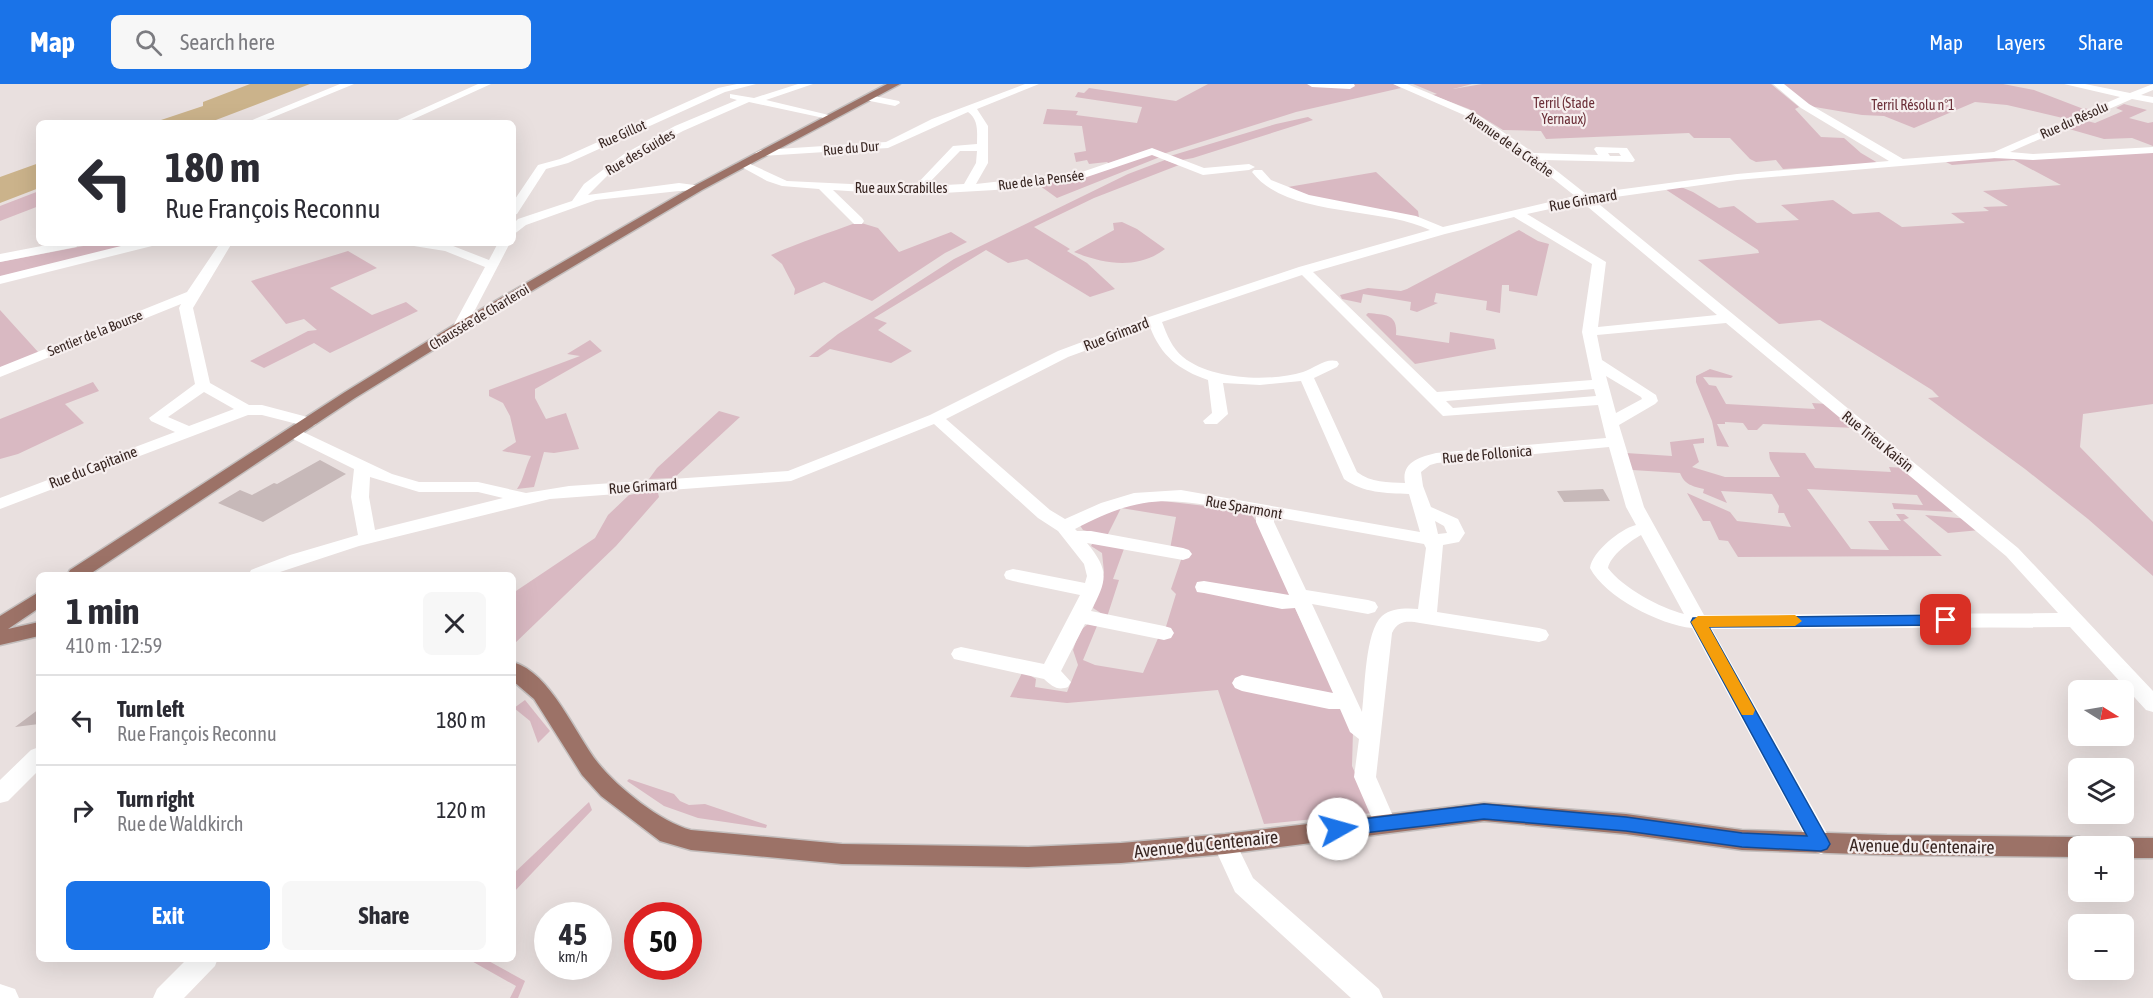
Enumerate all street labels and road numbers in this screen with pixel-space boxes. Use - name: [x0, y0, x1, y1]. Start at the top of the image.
- street label: Rue du Résolu: [2038, 98, 2110, 142]
- street label: Avenue de la Crèche: [1463, 108, 1557, 180]
- street label: Rue Gillot: [596, 116, 648, 152]
- street label: Rue des Guides: [603, 126, 677, 178]
- street label: Rue du Dur: [822, 138, 880, 158]
- street label: Rue de la Pensée: [997, 167, 1085, 193]
- street label: Rue aux Scrabilles: [855, 180, 947, 196]
- street label: Rue Grimard: [1548, 186, 1618, 214]
- street label: Chaussée de Charleroi: [426, 281, 532, 353]
- street label: Sentier de la Bourse: [45, 307, 145, 359]
- street label: Rue Grimard: [1081, 314, 1151, 354]
- street label: Rue Trieu Kaisin: [1839, 407, 1917, 475]
- street label: Rue du Capitaine: [46, 442, 140, 492]
- street label: Rue de Follonica: [1441, 442, 1533, 466]
- street label: Rue Grimard: [608, 475, 678, 497]
- street label: Rue Sparmont: [1204, 492, 1284, 522]
- street label: Avenue du Centenaire: [1133, 826, 1279, 862]
- street label: Avenue du Centenaire: [1849, 834, 1995, 858]

